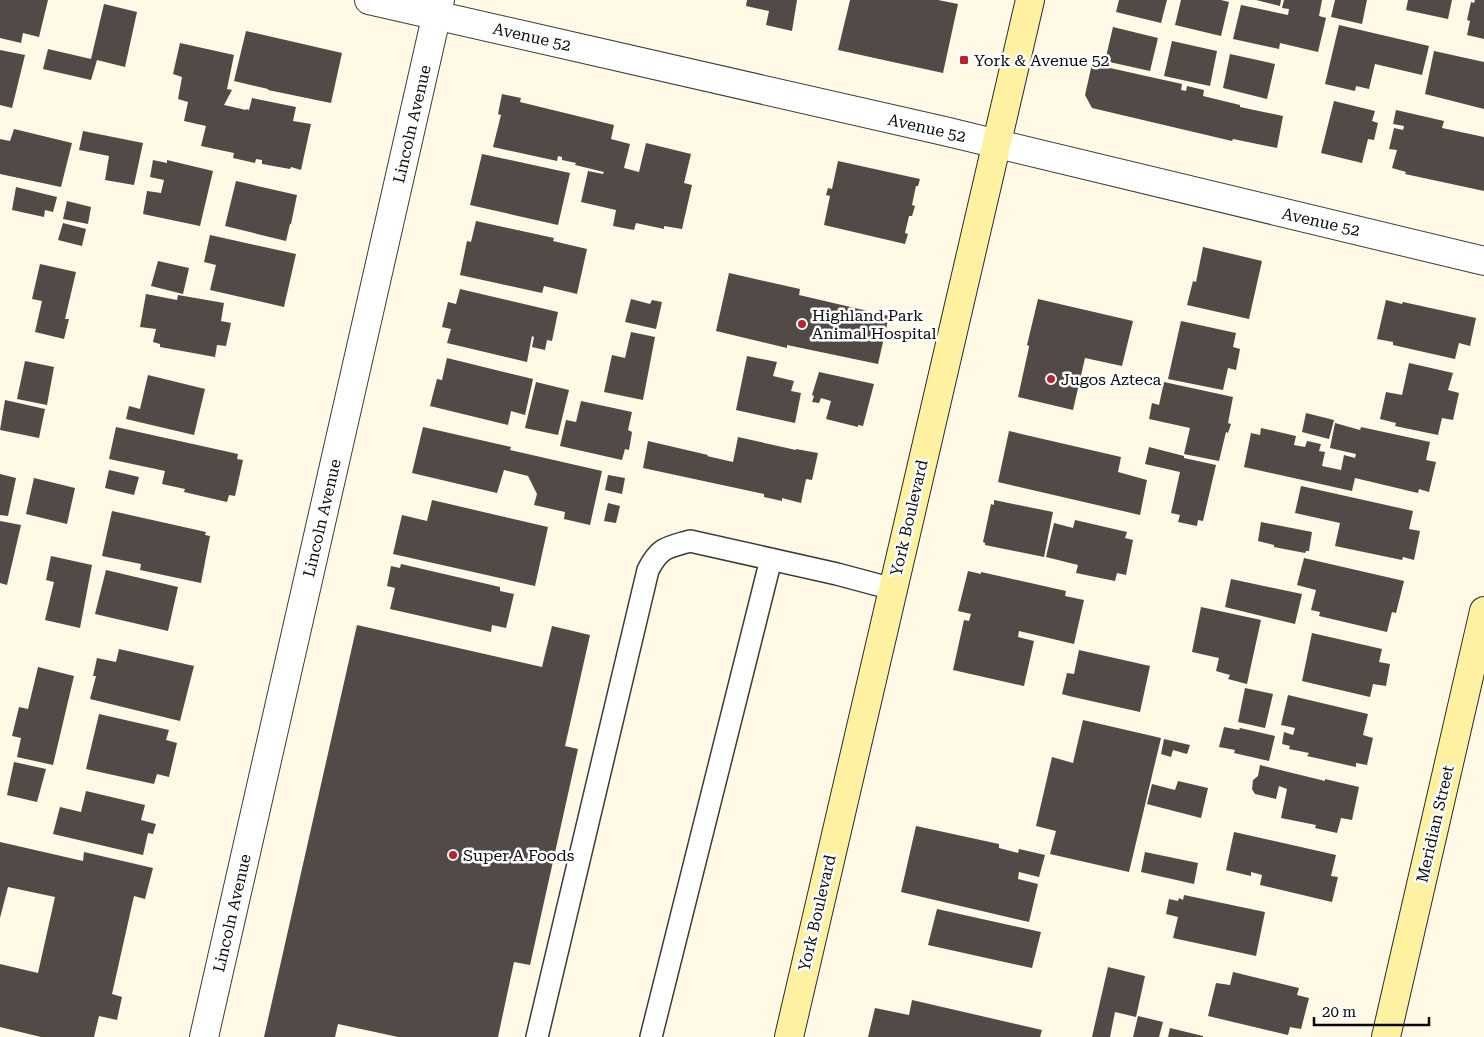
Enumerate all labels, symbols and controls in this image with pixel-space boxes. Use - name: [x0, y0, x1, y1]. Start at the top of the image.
- street label: Avenue 52: [491, 19, 573, 55]
- place label: York & Avenue 52: [974, 51, 1110, 70]
- marker: York & Avenue 52: [958, 54, 970, 66]
- street label: Lincoln Avenue: [389, 63, 435, 185]
- street label: Avenue 52: [886, 110, 968, 146]
- street label: Avenue 52: [1280, 204, 1362, 240]
- place label: Highland Park Animal Hospital: [812, 306, 937, 343]
- marker: Highland Park Animal Hospital: [796, 318, 808, 330]
- place label: Jugos Azteca: [1061, 370, 1162, 389]
- marker: Jugos Azteca: [1045, 373, 1057, 385]
- street label: Lincoln Avenue: [299, 457, 345, 579]
- street label: York Boulevard: [886, 458, 932, 578]
- street label: Meridian Street: [1412, 763, 1458, 885]
- place label: Super A Foods: [463, 846, 575, 865]
- marker: Super A Foods: [447, 849, 459, 861]
- street label: Lincoln Avenue: [209, 852, 255, 974]
- street label: York Boulevard: [794, 853, 840, 973]
- scale bar: [1314, 994, 1429, 1026]
- text: 20 m: [1322, 1003, 1357, 1021]

